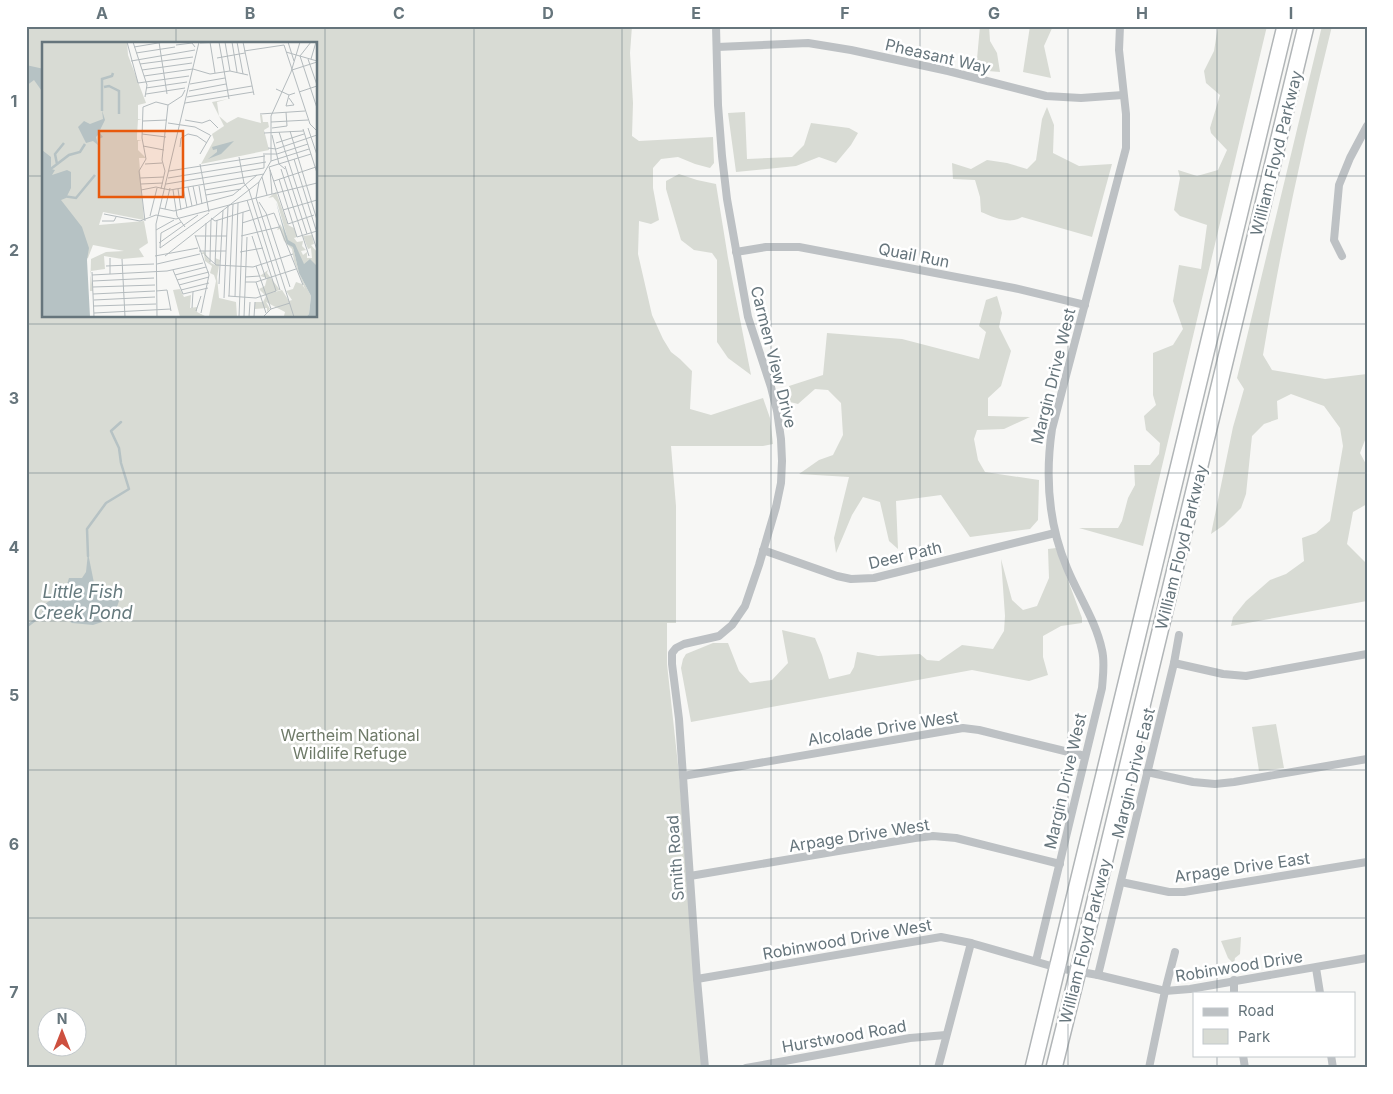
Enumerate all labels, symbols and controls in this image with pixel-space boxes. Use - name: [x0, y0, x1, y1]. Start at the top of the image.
- text: A: [96, 3, 108, 23]
- text: B: [245, 3, 255, 23]
- text: C: [393, 3, 405, 23]
- text: D: [542, 3, 554, 23]
- text: E: [691, 3, 701, 23]
- text: F: [840, 3, 850, 23]
- text: G: [988, 3, 1000, 23]
- text: H: [1136, 3, 1148, 23]
- text: I: [1289, 3, 1293, 23]
- street label: Pheasant Way: [883, 34, 993, 78]
- inset map: [42, 42, 318, 318]
- street label: William Floyd Parkway: [1246, 68, 1306, 238]
- text: 1: [11, 91, 17, 111]
- street label: Quail Run: [877, 238, 951, 272]
- text: 2: [9, 240, 19, 260]
- street label: Carmen View Drive: [747, 284, 801, 430]
- street label: Margin Drive West: [1026, 306, 1080, 446]
- text: 3: [9, 388, 19, 408]
- street label: William Floyd Parkway: [1151, 462, 1211, 632]
- text: 4: [9, 537, 20, 557]
- street label: Deer Path: [866, 537, 944, 573]
- water label: Little Fish Creek Pond: [33, 581, 133, 623]
- text: 5: [9, 685, 19, 705]
- street label: Alcolade Drive West: [806, 706, 960, 750]
- street label: Margin Drive East: [1107, 706, 1159, 840]
- street label: Margin Drive West: [1040, 711, 1090, 851]
- park label: Wertheim National Wildlife Refuge: [280, 725, 420, 763]
- street label: Smith Road: [662, 814, 688, 902]
- street label: Arpage Drive West: [787, 814, 931, 856]
- text: 6: [9, 834, 19, 854]
- street label: Arpage Drive East: [1173, 848, 1311, 886]
- street label: William Floyd Parkway: [1055, 856, 1115, 1026]
- street label: Robinwood Drive West: [761, 914, 933, 964]
- street label: Robinwood Drive: [1174, 946, 1304, 986]
- text: 7: [9, 982, 19, 1002]
- legend: [1193, 992, 1356, 1056]
- text: Road: [1238, 1001, 1274, 1020]
- north arrow: [38, 1006, 88, 1056]
- text: N: [57, 1010, 67, 1027]
- street label: Hurstwood Road: [780, 1015, 908, 1057]
- text: Park: [1238, 1027, 1271, 1046]

